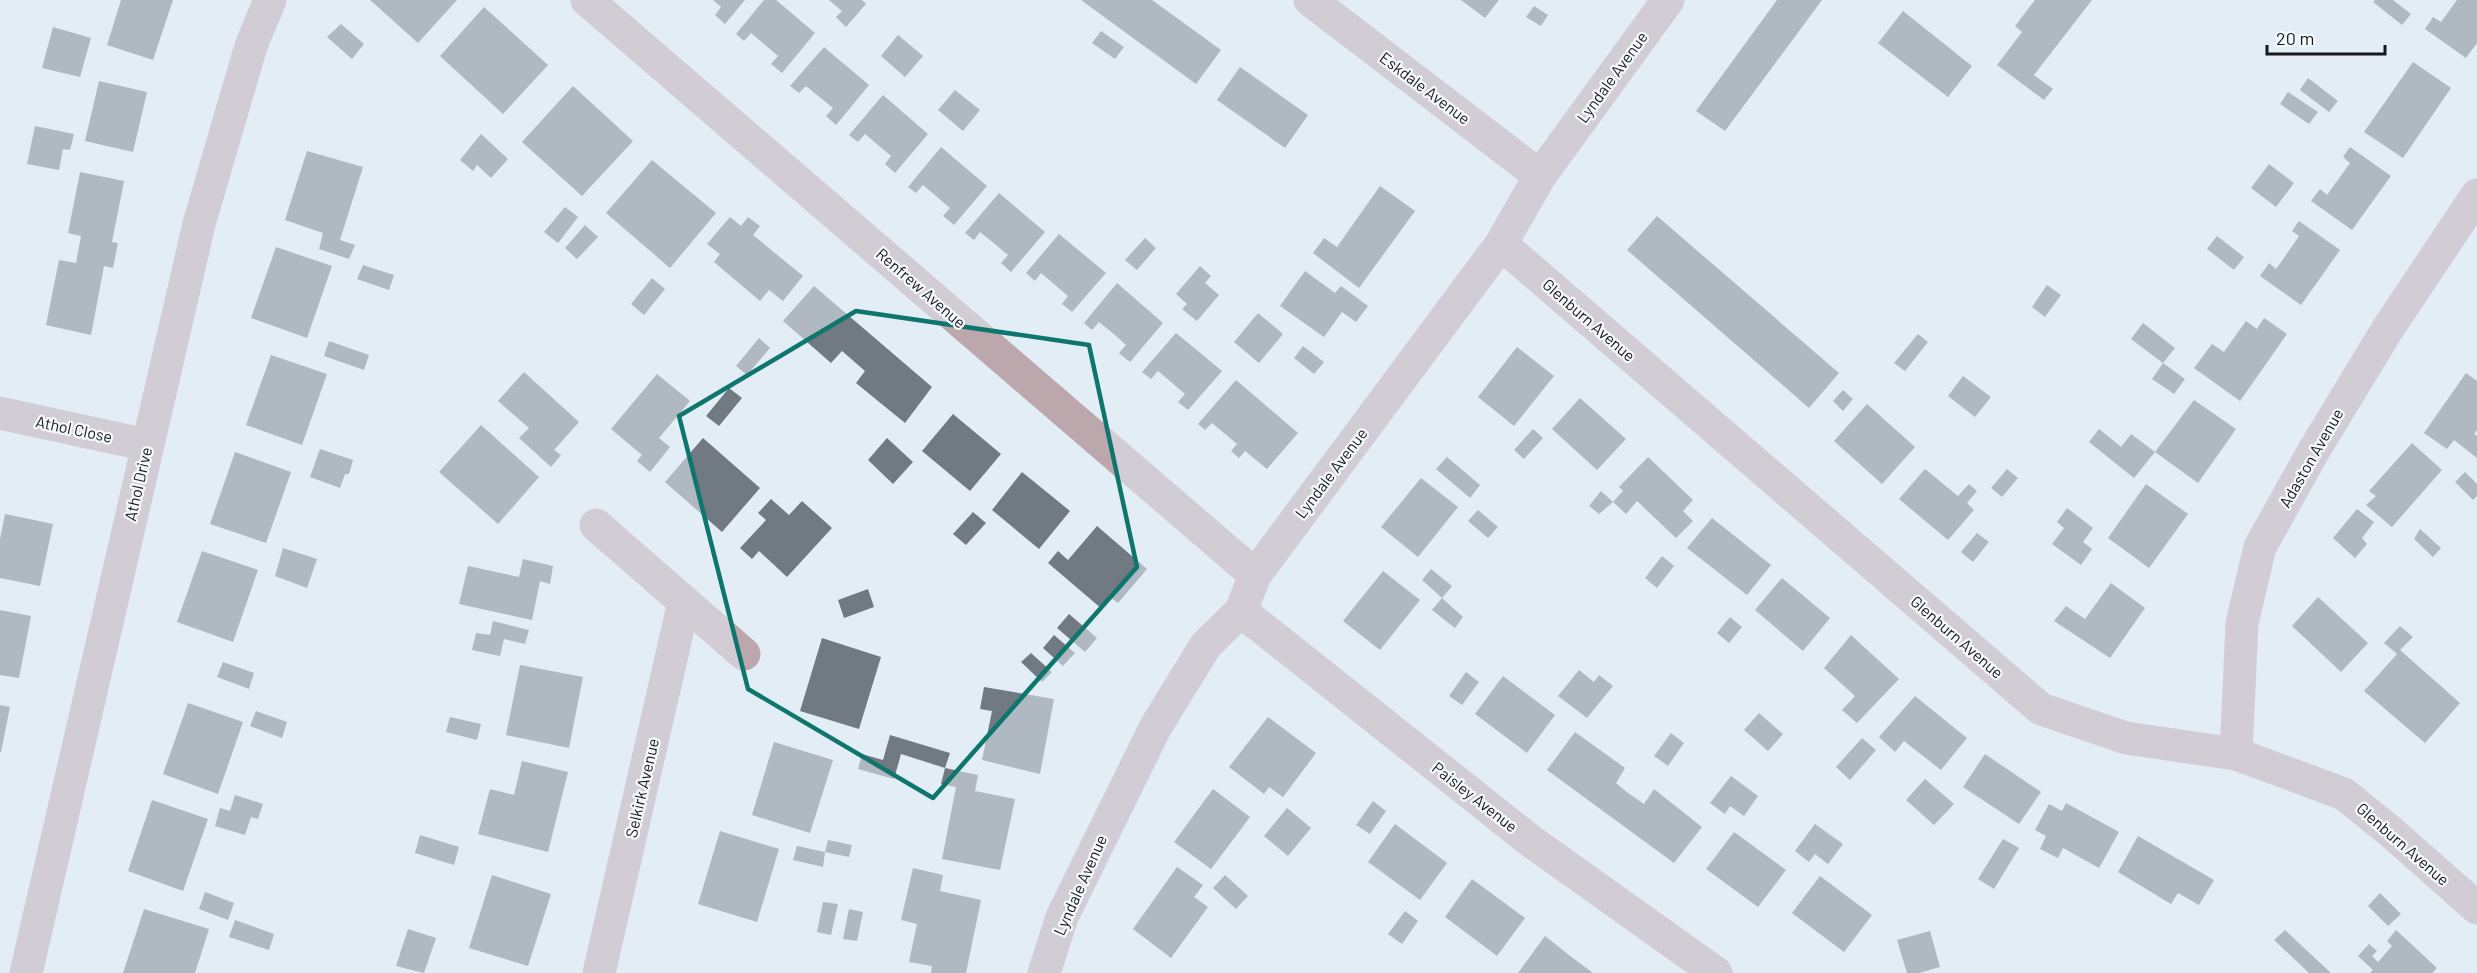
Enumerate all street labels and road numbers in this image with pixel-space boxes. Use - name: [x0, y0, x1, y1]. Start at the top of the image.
- street label: Lyndale Avenue: [1572, 27, 1651, 126]
- street label: Eskdale Avenue: [1376, 47, 1474, 128]
- street label: Renfrew Avenue: [873, 244, 970, 332]
- street label: Glenburn Avenue: [1539, 274, 1639, 365]
- street label: Adaston Avenue: [2275, 405, 2347, 511]
- street label: Athol Close: [34, 411, 114, 446]
- street label: Lyndale Avenue: [1291, 424, 1371, 522]
- street label: Athol Drive: [120, 445, 155, 523]
- street label: Glenburn Avenue: [1907, 591, 2007, 682]
- street label: Selkirk Avenue: [621, 736, 662, 840]
- street label: Paisley Avenue: [1429, 757, 1522, 836]
- street label: Glenburn Avenue: [2353, 798, 2453, 889]
- street label: Lyndale Avenue: [1049, 832, 1110, 938]

